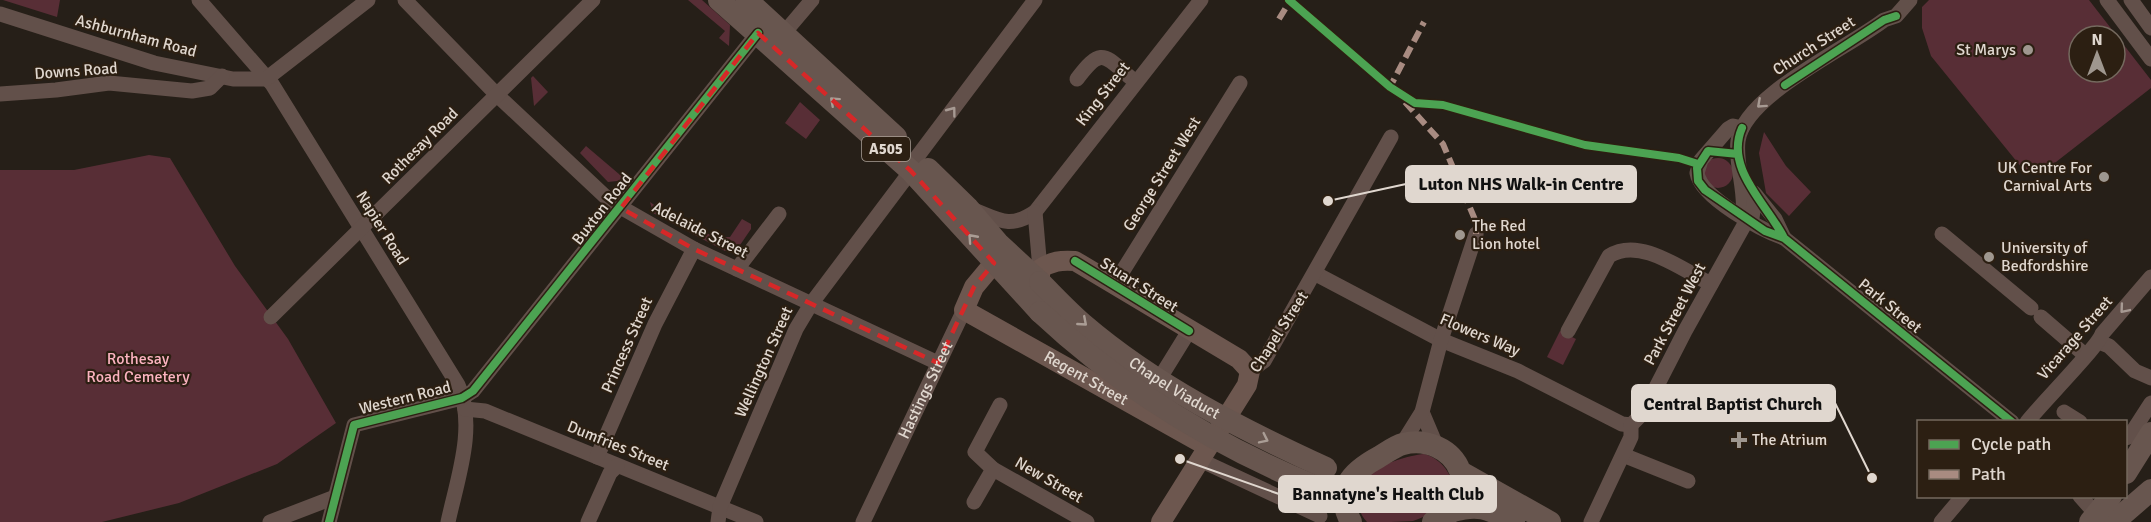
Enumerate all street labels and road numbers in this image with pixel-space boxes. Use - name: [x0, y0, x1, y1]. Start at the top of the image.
- street label: Ashburnham Road: [73, 10, 199, 62]
- street label: Church Street: [1769, 12, 1859, 80]
- street label: King Street: [1072, 57, 1135, 130]
- street label: Downs Road: [34, 58, 118, 84]
- street label: Rothesay Road: [378, 104, 462, 188]
- street label: George Street West: [1119, 113, 1205, 235]
- road number: A505: [862, 137, 910, 161]
- street label: Buxton Road: [568, 169, 636, 249]
- street label: Napier Road: [351, 187, 413, 269]
- street label: Adelaide Street: [649, 197, 752, 263]
- street label: Stuart Street: [1096, 253, 1182, 317]
- street label: Park Street West: [1640, 259, 1711, 369]
- street label: Park Street: [1854, 274, 1926, 338]
- street label: Chapel Street: [1245, 287, 1313, 376]
- street label: Vicarage Street: [2033, 292, 2117, 384]
- street label: Princess Street: [597, 294, 657, 396]
- street label: Wellington Street: [731, 303, 798, 421]
- street label: Flowers Way: [1437, 309, 1524, 361]
- street label: Hastings Street: [894, 338, 958, 442]
- street label: Regent Street: [1040, 347, 1132, 410]
- street label: Chapel Viaduct: [1125, 353, 1224, 424]
- street label: Western Road: [357, 377, 453, 419]
- street label: Dumfries Street: [564, 416, 672, 476]
- street label: New Street: [1011, 452, 1087, 508]

